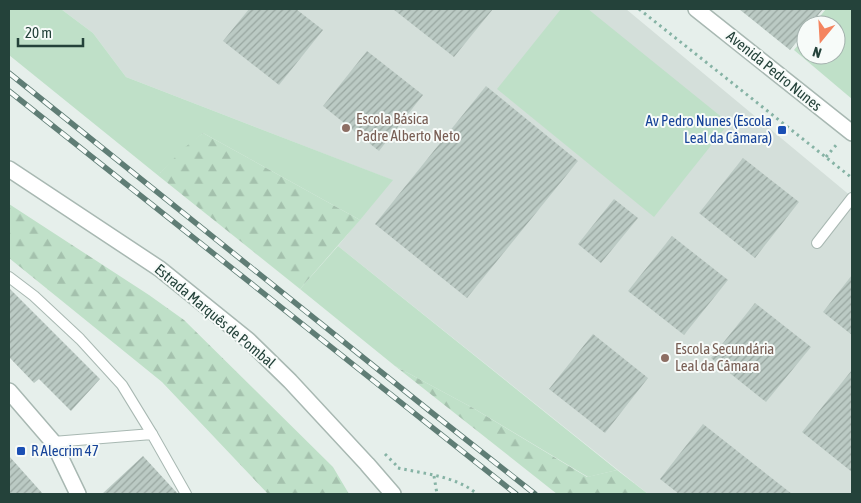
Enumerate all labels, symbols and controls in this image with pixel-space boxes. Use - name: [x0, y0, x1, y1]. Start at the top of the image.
- scale bar: [18, 15, 82, 47]
- north arrow: [796, 15, 846, 65]
- text: 20 m: [25, 24, 52, 41]
- street label: Avenida Pedro Nunes: [723, 27, 825, 115]
- place label: Escola Básica Padre Alberto Neto: [356, 110, 460, 144]
- place label: Av Pedro Nunes (Escola Leal da Câmara): [645, 112, 772, 146]
- marker: Escola Básica Padre Alberto Neto: [340, 122, 352, 134]
- marker: Av Pedro Nunes (Escola Leal da Câmara): [776, 124, 788, 136]
- street label: Estrada Marquês de Pombal: [152, 260, 279, 371]
- place label: Escola Secundária Leal da Câmara: [675, 340, 774, 374]
- marker: Escola Secundária Leal da Câmara: [659, 352, 671, 364]
- place label: R Alecrim 47: [31, 442, 99, 459]
- marker: R Alecrim 47: [15, 445, 27, 457]

